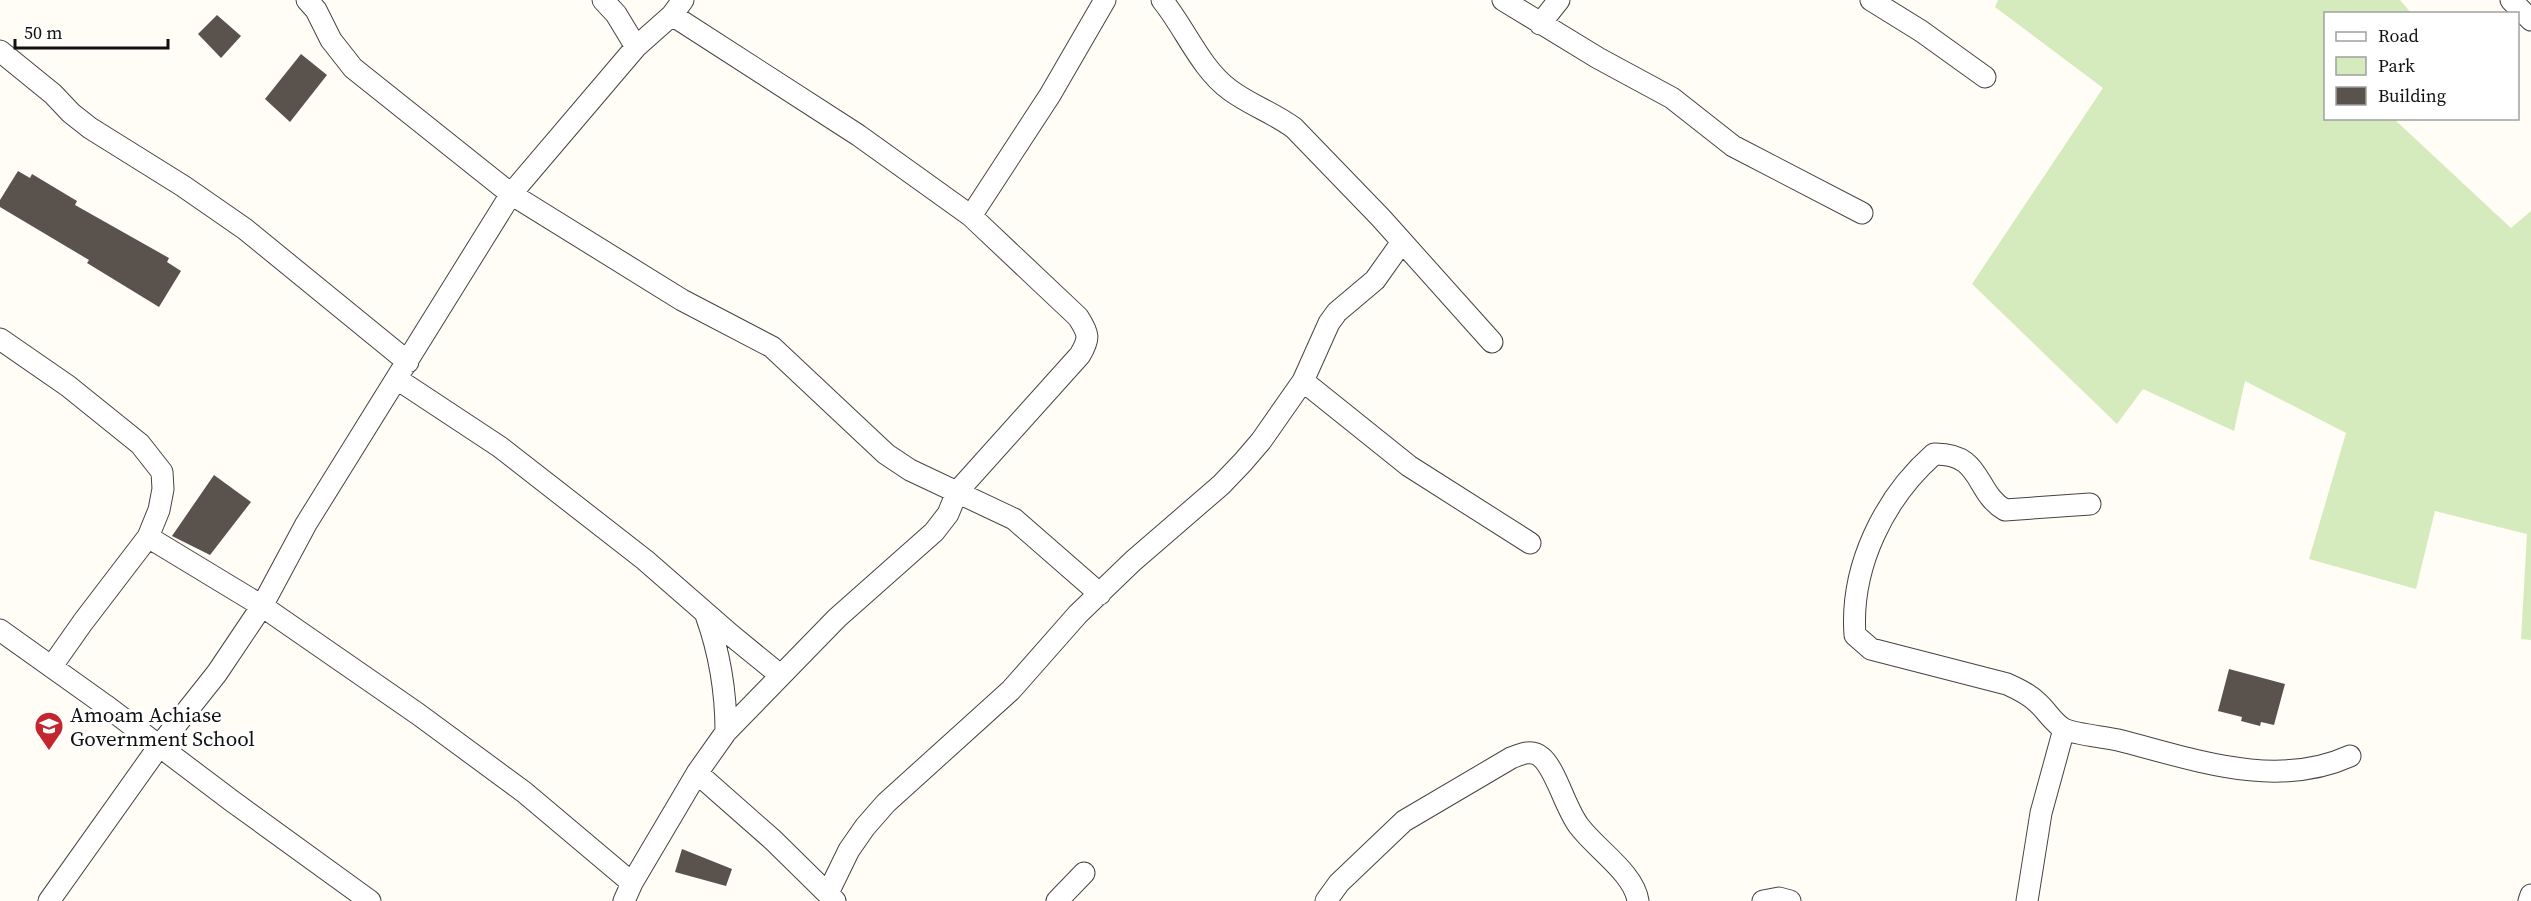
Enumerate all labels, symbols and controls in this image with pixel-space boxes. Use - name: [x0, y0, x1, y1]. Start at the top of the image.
- scale bar: [15, 12, 168, 50]
- legend: [2324, 12, 2519, 120]
- text: 50 m: [24, 20, 62, 45]
- text: Road: [2378, 23, 2419, 48]
- text: Park: [2378, 53, 2415, 78]
- text: Building: [2378, 83, 2446, 108]
- place label: Amoam Achiase Government School: [70, 700, 255, 753]
- school or university icon: Amoam Achiase Government School: [33, 710, 65, 752]

